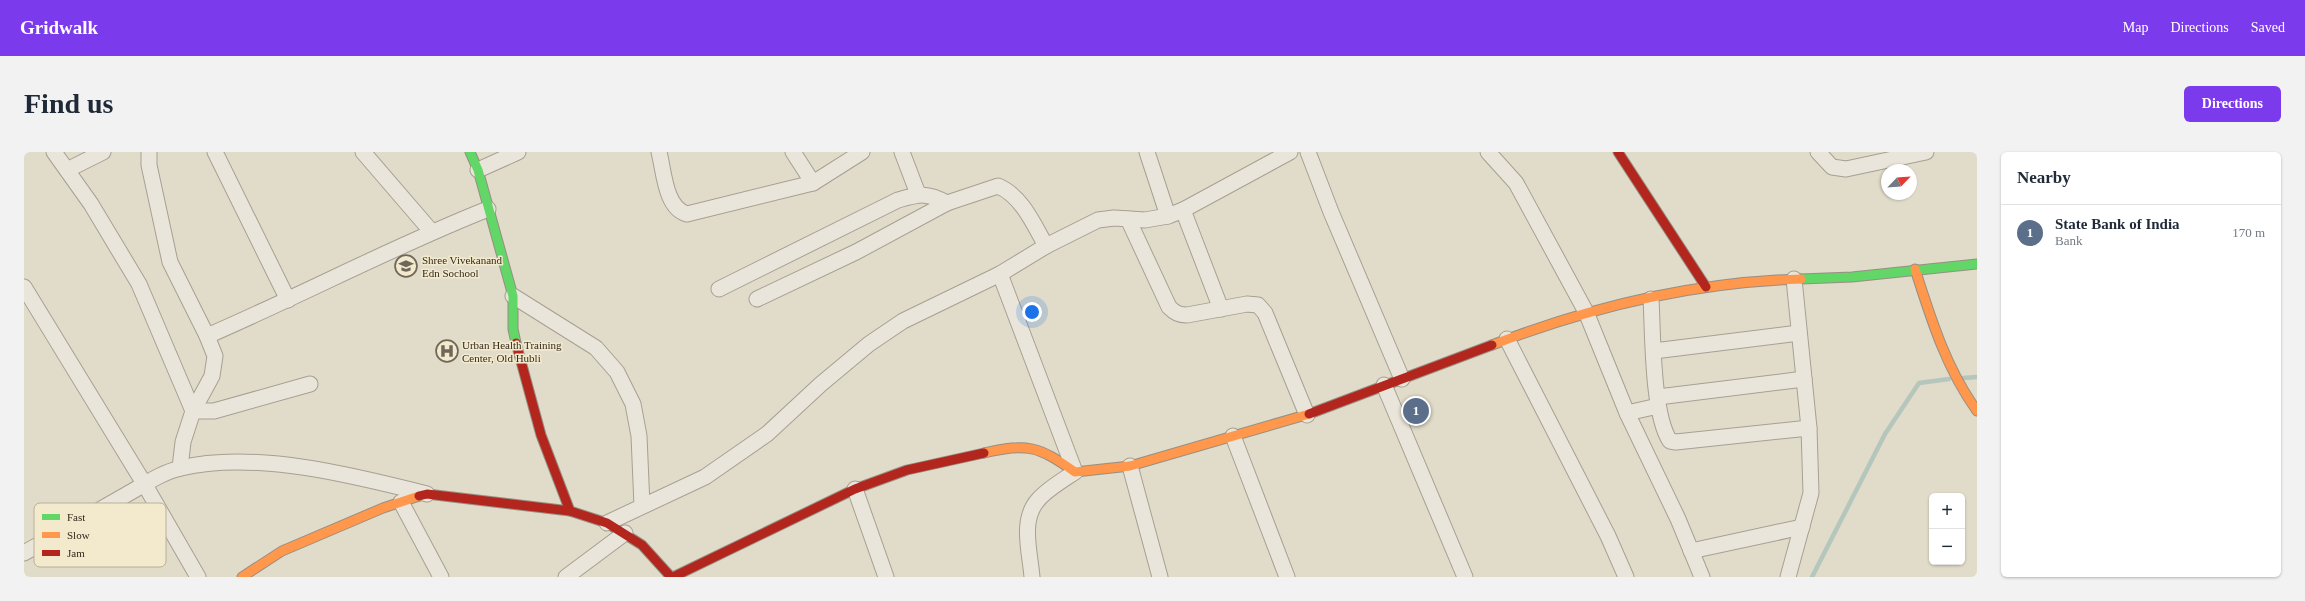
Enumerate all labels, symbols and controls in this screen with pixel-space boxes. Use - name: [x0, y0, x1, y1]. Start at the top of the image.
- text: Gridwalk: [20, 17, 98, 38]
- text: Map: [2123, 20, 2148, 35]
- text: Directions: [2170, 20, 2229, 35]
- text: Saved: [2251, 20, 2285, 35]
- button: Directions: [2184, 86, 2281, 122]
- text: Find us: [24, 88, 114, 119]
- north arrow: [1881, 164, 1917, 200]
- text: Nearby: [2017, 168, 2071, 187]
- text: State Bank of India: [2055, 216, 2180, 232]
- text: 1: [2027, 225, 2033, 240]
- text: 170 m: [2232, 225, 2265, 240]
- text: Bank: [2055, 233, 2082, 248]
- school or university icon: Shree Vivekanand Edn Sochool: [393, 253, 419, 279]
- place label: Shree Vivekanand Edn Sochool: [422, 254, 503, 279]
- your location: [1022, 302, 1042, 322]
- hospital icon: Urban Health Training Center, Old Hubli: [434, 338, 460, 364]
- place label: Urban Health Training Center, Old Hubli: [462, 339, 562, 364]
- pin: 1: [1403, 396, 1429, 426]
- map controls: [1929, 493, 1965, 565]
- button: +: [1929, 493, 1965, 529]
- legend: [34, 503, 166, 567]
- text: Fast: [67, 511, 85, 523]
- text: Slow: [67, 529, 90, 541]
- button: −: [1929, 529, 1965, 565]
- text: Jam: [67, 547, 85, 559]

